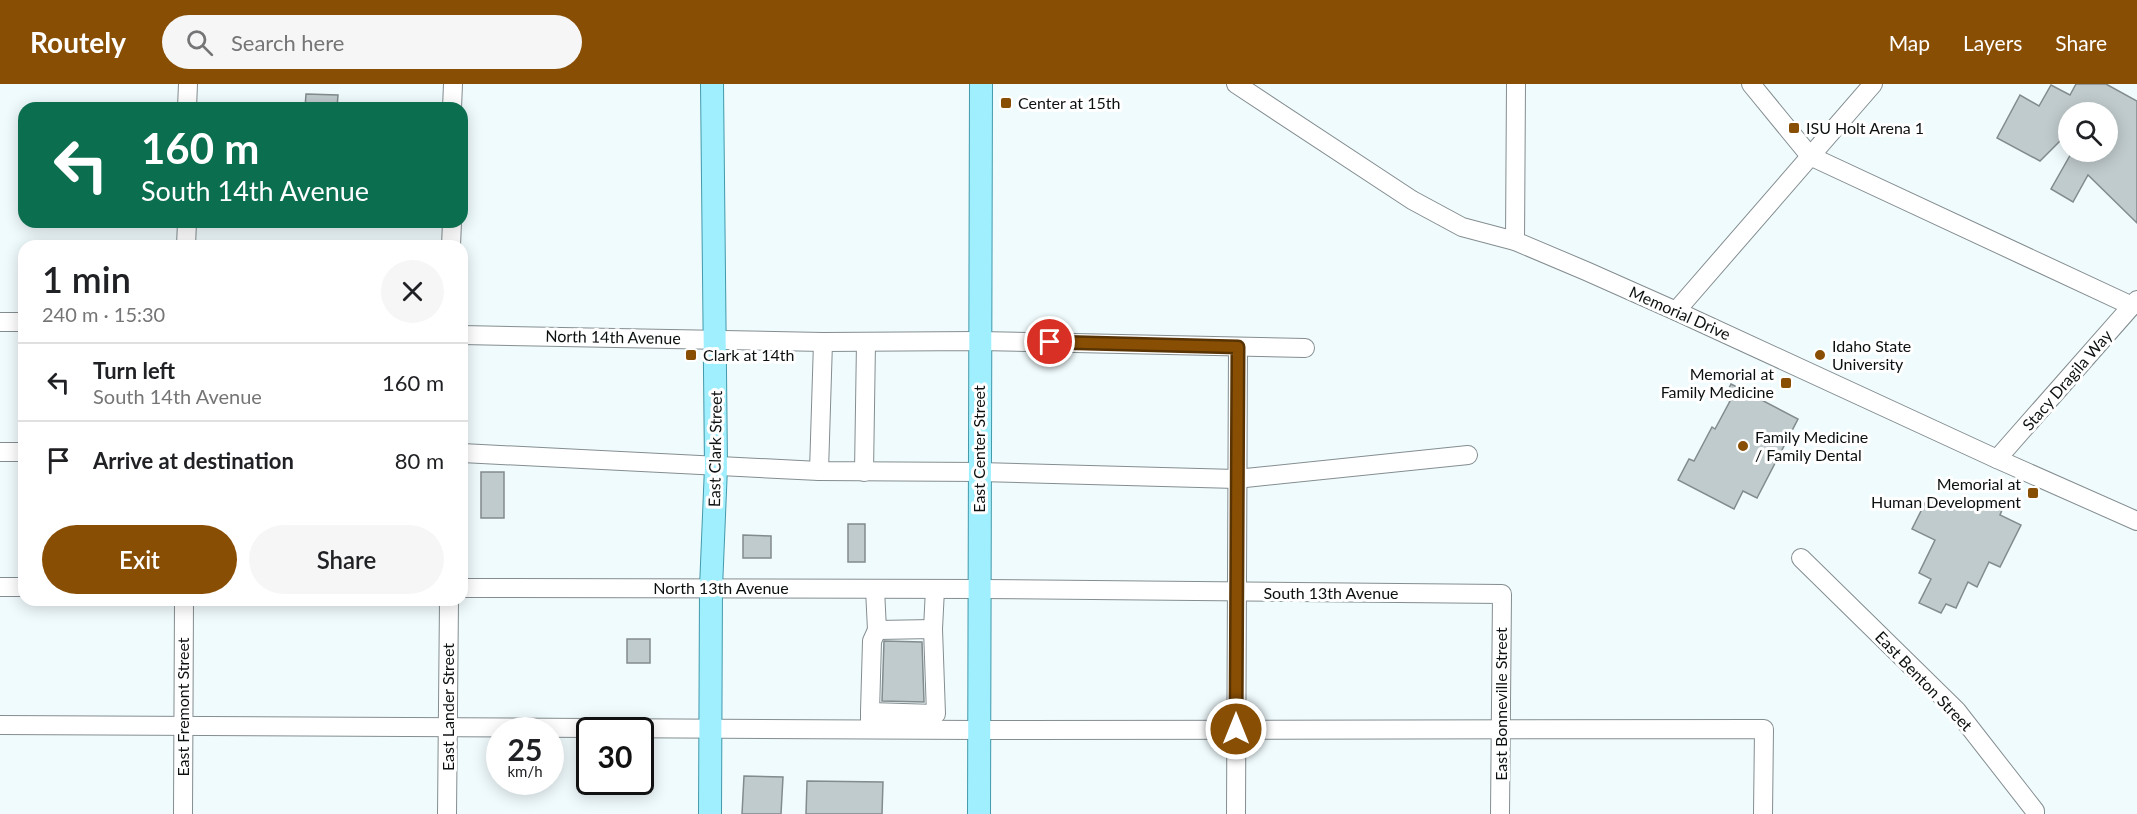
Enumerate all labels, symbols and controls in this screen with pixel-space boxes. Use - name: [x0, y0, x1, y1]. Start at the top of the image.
- search box: [162, 15, 582, 69]
- text: Routely: [30, 25, 126, 59]
- icon: search: [183, 26, 216, 59]
- text: Search here: [231, 29, 344, 56]
- text: Map: [1889, 30, 1930, 55]
- text: Layers: [1963, 30, 2022, 55]
- text: Share: [2055, 30, 2107, 55]
- place label: Center at 15th: [1018, 93, 1120, 112]
- marker: Center at 15th: [999, 96, 1013, 110]
- map controls: [2058, 102, 2118, 162]
- button: search: [2058, 102, 2118, 162]
- place label: ISU Holt Arena 1: [1806, 118, 1924, 137]
- marker: ISU Holt Arena 1: [1787, 121, 1801, 135]
- text: 160 m: [141, 123, 259, 173]
- icon: left: [42, 126, 120, 204]
- text: South 14th Avenue: [141, 174, 369, 207]
- text: 1 min: [42, 257, 131, 301]
- button: close: [381, 260, 444, 323]
- street label: Memorial Drive: [1627, 282, 1734, 343]
- text: 240 m · 15:30: [42, 302, 165, 326]
- pin: [1024, 316, 1075, 367]
- icon: arrive: [1033, 325, 1066, 358]
- street label: Stacy Dragila Way: [2018, 325, 2116, 434]
- street label: North 14th Avenue: [545, 326, 681, 347]
- place label: Idaho State University: [1832, 336, 1911, 373]
- place label: Clark at 14th: [703, 345, 794, 364]
- marker: Clark at 14th: [684, 348, 698, 362]
- marker: Idaho State University: [1813, 348, 1827, 362]
- text: Turn left: [93, 357, 175, 384]
- place label: Memorial at Family Medicine: [1661, 364, 1774, 401]
- icon: left: [42, 366, 75, 399]
- text: 160 m: [382, 369, 444, 396]
- marker: Memorial at Family Medicine: [1779, 376, 1793, 390]
- text: South 14th Avenue: [93, 384, 262, 408]
- street label: East Center Street: [969, 385, 988, 513]
- street label: East Clark Street: [704, 390, 725, 507]
- place label: Family Medicine / Family Dental: [1755, 427, 1868, 464]
- marker: Family Medicine / Family Dental: [1736, 439, 1750, 453]
- icon: arrive: [42, 444, 75, 477]
- text: Arrive at destination: [93, 447, 294, 474]
- text: 80 m: [395, 447, 444, 474]
- place label: Memorial at Human Development: [1871, 474, 2021, 511]
- marker: Memorial at Human Development: [2026, 486, 2040, 500]
- button: Exit: [42, 525, 237, 594]
- button: Share: [249, 525, 444, 594]
- street label: North 13th Avenue: [653, 578, 789, 597]
- street label: South 13th Avenue: [1263, 583, 1399, 602]
- street label: East Bonneville Street: [1491, 627, 1510, 781]
- street label: East Benton Street: [1872, 627, 1977, 735]
- street label: East Fremont Street: [173, 637, 192, 777]
- street label: East Lander Street: [438, 643, 457, 771]
- position arrow: [1204, 697, 1268, 761]
- speed limit sign: 30: [576, 717, 654, 795]
- text: 25: [508, 731, 542, 767]
- text: km/h: [507, 762, 543, 780]

